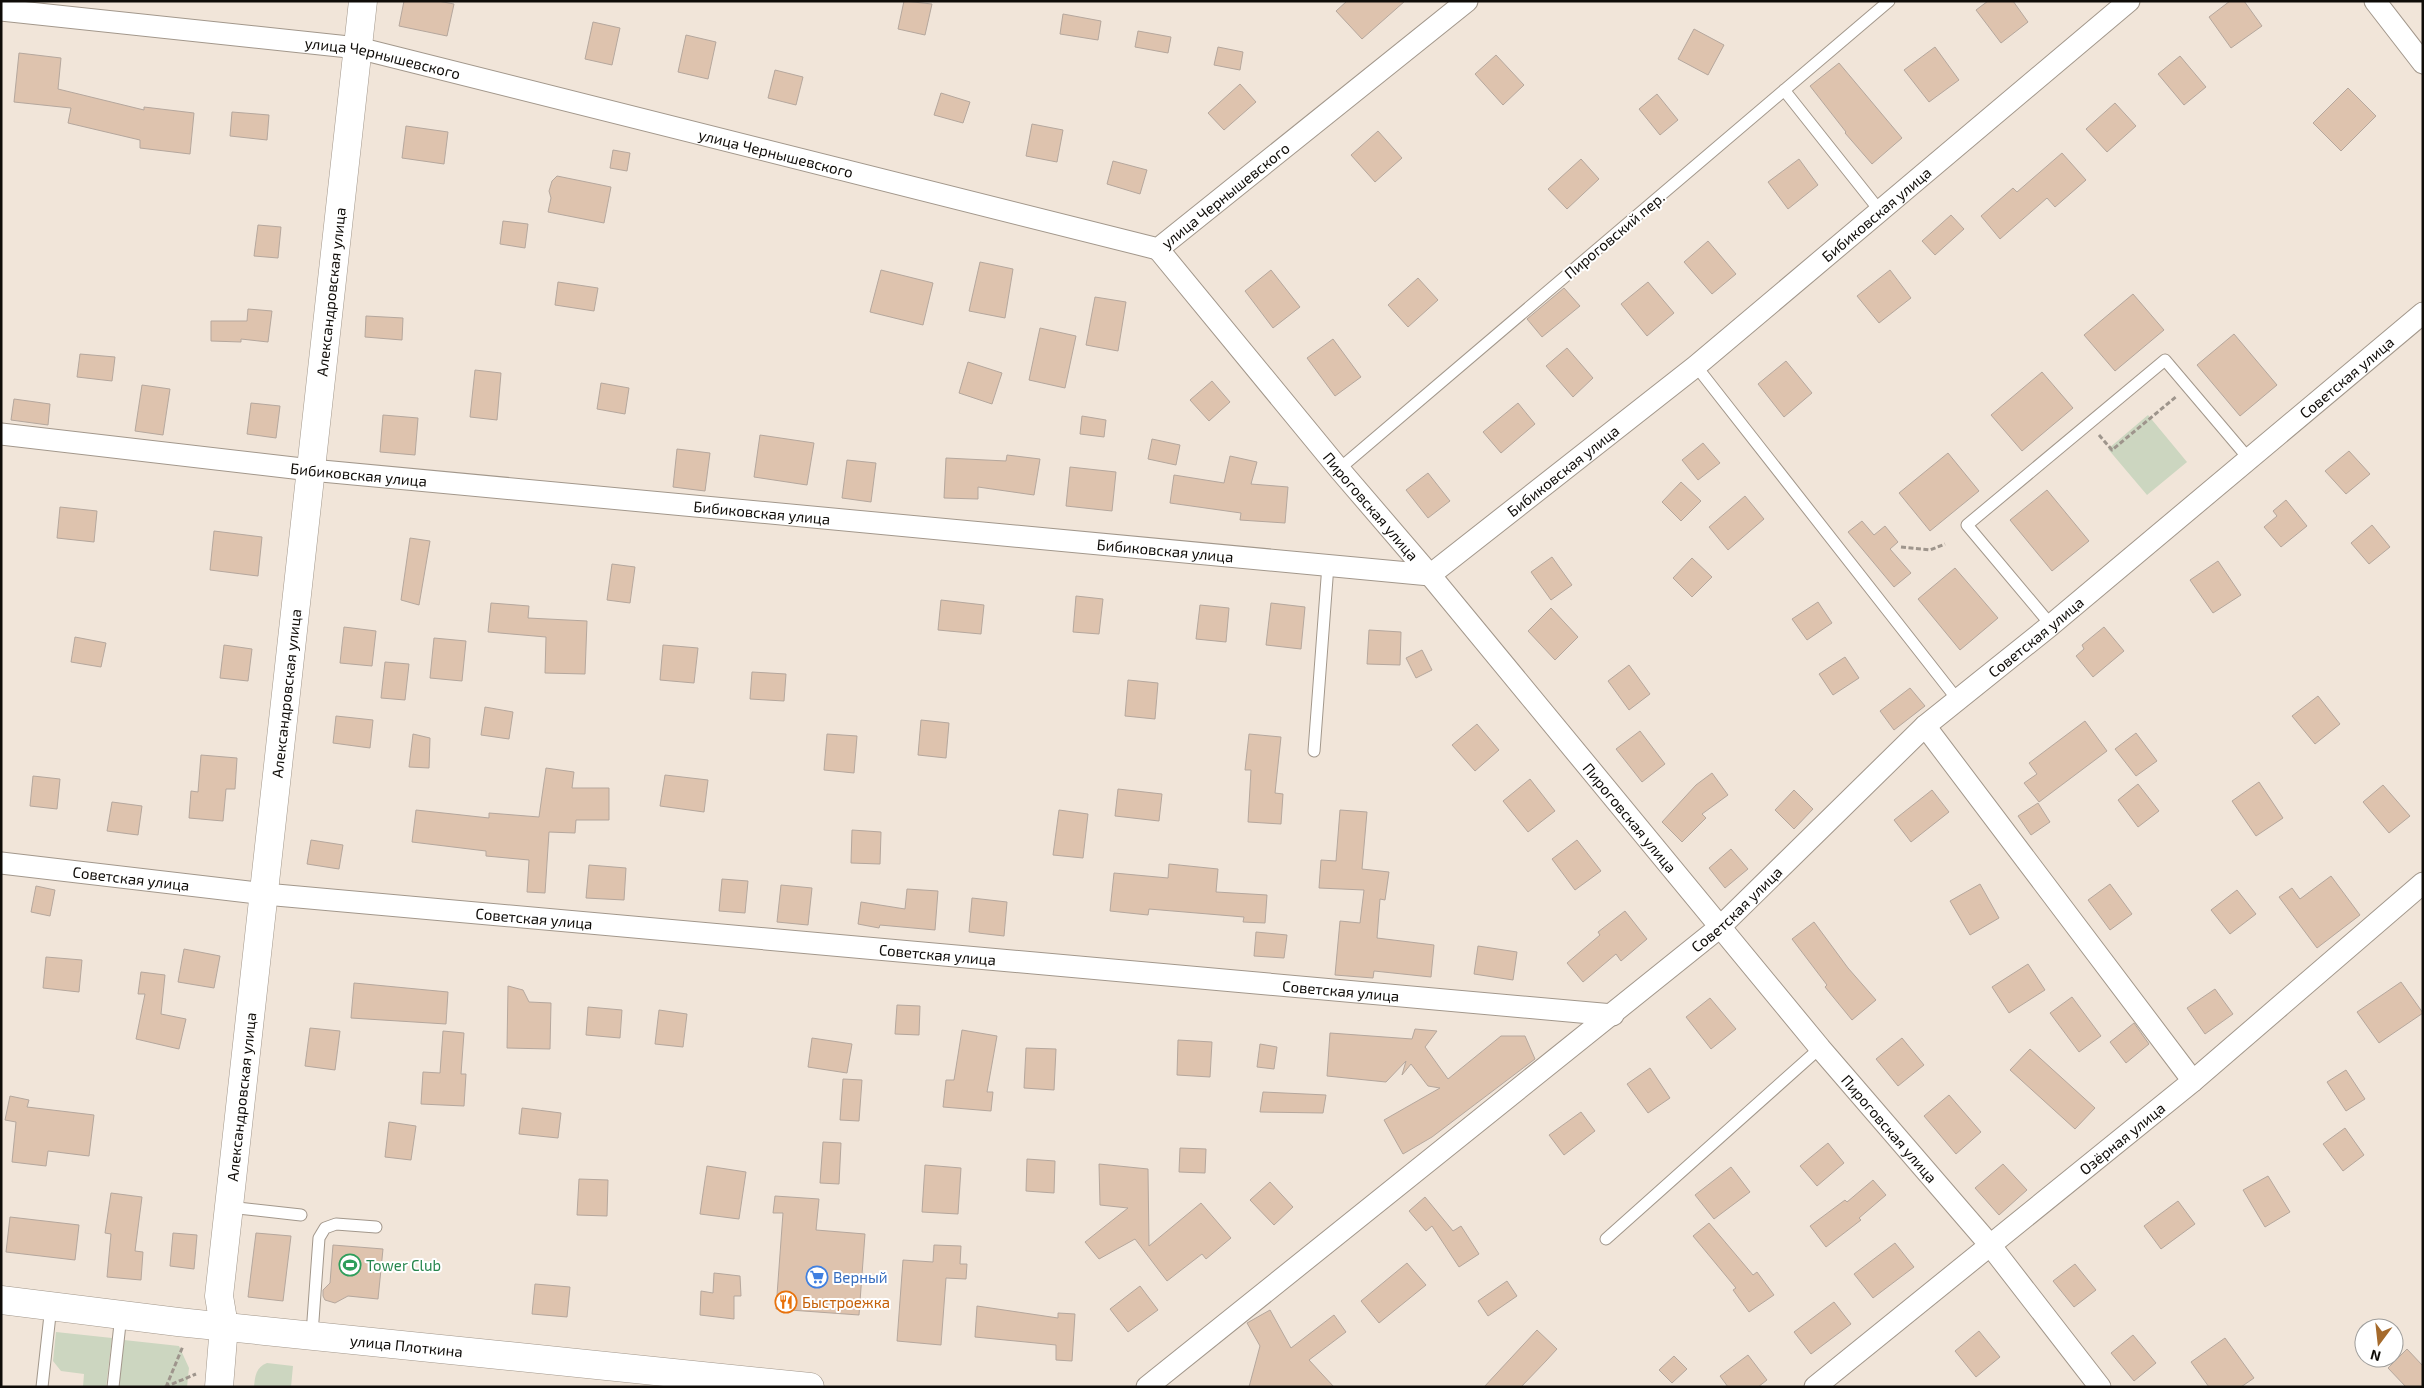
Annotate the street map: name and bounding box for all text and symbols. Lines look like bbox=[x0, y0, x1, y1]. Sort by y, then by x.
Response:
street label: улица Чернышевского bbox=[304, 33, 462, 82]
street label: улица Чернышевского bbox=[696, 125, 855, 181]
street label: улица Чернышевского bbox=[1158, 138, 1293, 253]
street label: Бибиковская улица bbox=[1818, 163, 1935, 265]
street label: Пироговский пер. bbox=[1560, 188, 1668, 282]
street label: Александровская улица bbox=[312, 206, 349, 377]
street label: Советская улица bbox=[2296, 333, 2397, 422]
street label: Бибиковская улица bbox=[1503, 421, 1622, 520]
street label: Пироговская улица bbox=[1320, 448, 1422, 564]
street label: Бибиковская улица bbox=[289, 459, 428, 490]
street label: Бибиковская улица bbox=[693, 497, 831, 528]
street label: Бибиковская улица bbox=[1096, 535, 1234, 566]
street label: Советская улица bbox=[1984, 593, 2087, 681]
street label: Александровская улица bbox=[268, 608, 304, 779]
street label: Пироговская улица bbox=[1579, 759, 1681, 876]
street label: Советская улица bbox=[72, 862, 191, 894]
street label: Советская улица bbox=[1687, 862, 1786, 956]
street label: Советская улица bbox=[475, 904, 593, 932]
street label: Советская улица bbox=[878, 940, 997, 969]
street label: Советская улица bbox=[1282, 976, 1400, 1005]
street label: Александровская улица bbox=[223, 1011, 259, 1182]
street label: Пироговская улица bbox=[1838, 1071, 1941, 1186]
street label: Озёрная улица bbox=[2076, 1099, 2168, 1178]
sports icon: Tower Club bbox=[338, 1253, 362, 1277]
place label: Tower Club bbox=[366, 1256, 441, 1274]
supermarket icon: Верный bbox=[805, 1265, 829, 1289]
place label: Верный bbox=[833, 1268, 888, 1286]
restaurant icon: Быстроежка bbox=[774, 1290, 798, 1314]
place label: Быстроежка bbox=[802, 1293, 890, 1311]
north arrow bbox=[2354, 1318, 2404, 1368]
street label: улица Плоткина bbox=[349, 1331, 464, 1360]
text: N bbox=[2368, 1347, 2383, 1366]

